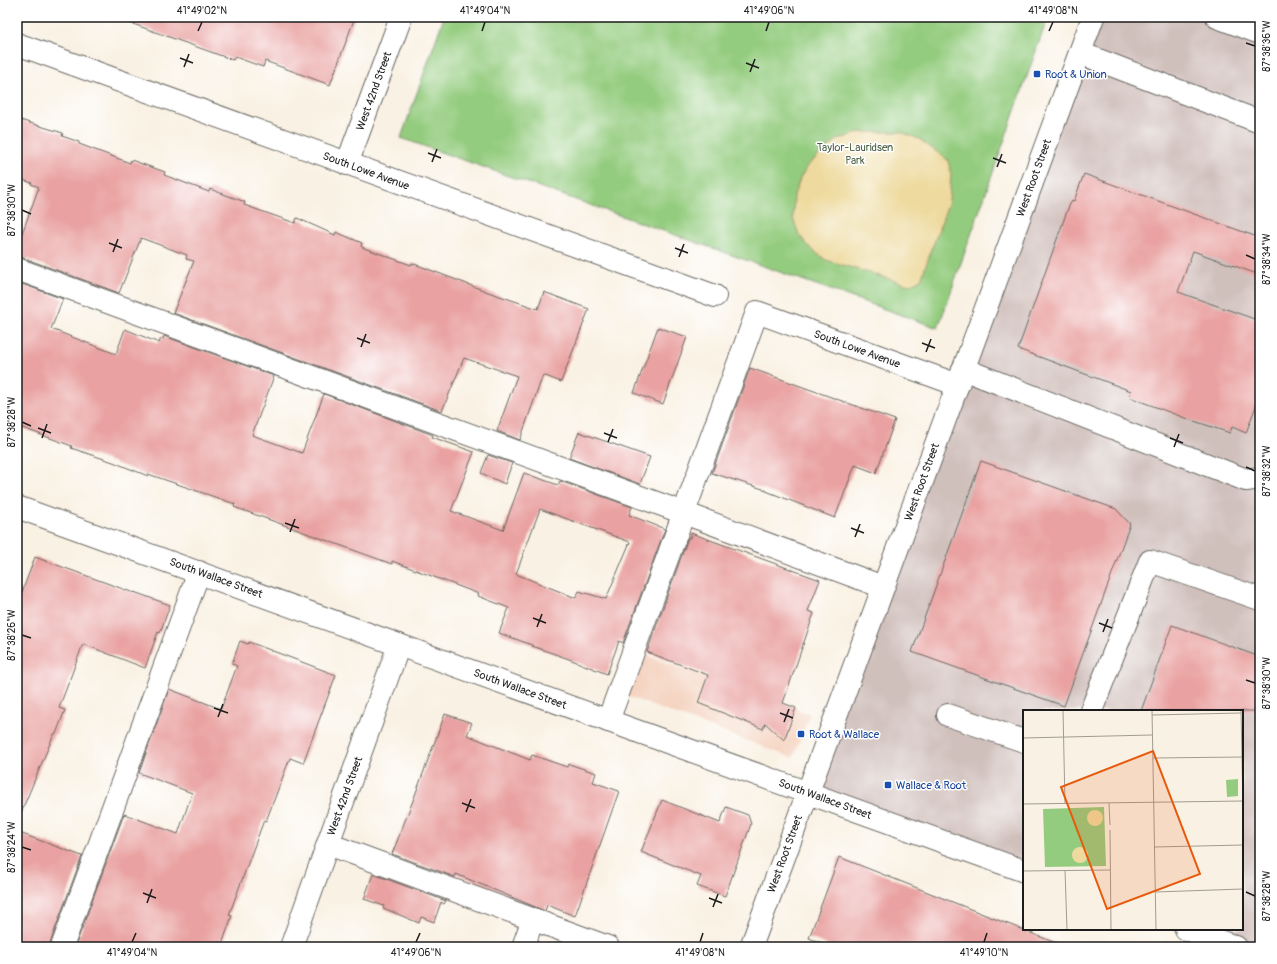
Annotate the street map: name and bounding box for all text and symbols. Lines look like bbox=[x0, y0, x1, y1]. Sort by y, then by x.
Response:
text: 41°49'02"N bbox=[177, 5, 227, 17]
text: 41°49'04"N bbox=[460, 5, 510, 17]
text: 41°49'06"N bbox=[744, 5, 794, 17]
text: 41°49'08"N bbox=[1028, 5, 1078, 17]
text: 87°38'36"W bbox=[1261, 20, 1273, 72]
street label: West 42nd Street bbox=[354, 49, 394, 132]
place label: Root & Union bbox=[1045, 68, 1107, 81]
marker: Root & Union bbox=[1032, 69, 1042, 79]
street label: West Root Street bbox=[1014, 137, 1054, 218]
park label: Taylor-Lauridsen Park bbox=[817, 141, 893, 167]
street label: South Lowe Avenue bbox=[321, 149, 411, 193]
text: 87°38'30"W bbox=[6, 183, 18, 236]
text: 87°38'34"W bbox=[1261, 233, 1273, 285]
street label: South Lowe Avenue bbox=[812, 327, 902, 371]
text: 87°38'28"W bbox=[6, 396, 18, 447]
street label: West Root Street bbox=[902, 441, 942, 522]
text: 87°38'32"W bbox=[1261, 445, 1273, 497]
street label: South Wallace Street bbox=[168, 555, 265, 601]
text: 87°38'26"W bbox=[6, 609, 18, 661]
text: 87°38'30"W bbox=[1261, 656, 1273, 709]
street label: South Wallace Street bbox=[472, 666, 569, 712]
inset map bbox=[1023, 710, 1243, 930]
place label: Root & Wallace bbox=[809, 728, 880, 741]
marker: Root & Wallace bbox=[796, 729, 806, 739]
street label: West 42nd Street bbox=[325, 754, 365, 837]
street label: South Wallace Street bbox=[777, 776, 874, 822]
place label: Wallace & Root bbox=[896, 779, 967, 792]
marker: Wallace & Root bbox=[883, 780, 893, 790]
street label: West Root Street bbox=[765, 813, 805, 894]
text: 87°38'24"W bbox=[6, 821, 18, 873]
text: 87°38'28"W bbox=[1261, 870, 1273, 921]
text: 41°49'04"N bbox=[107, 947, 157, 959]
text: 41°49'06"N bbox=[391, 947, 441, 959]
text: 41°49'08"N bbox=[675, 947, 725, 959]
text: 41°49'10"N bbox=[960, 947, 1009, 959]

